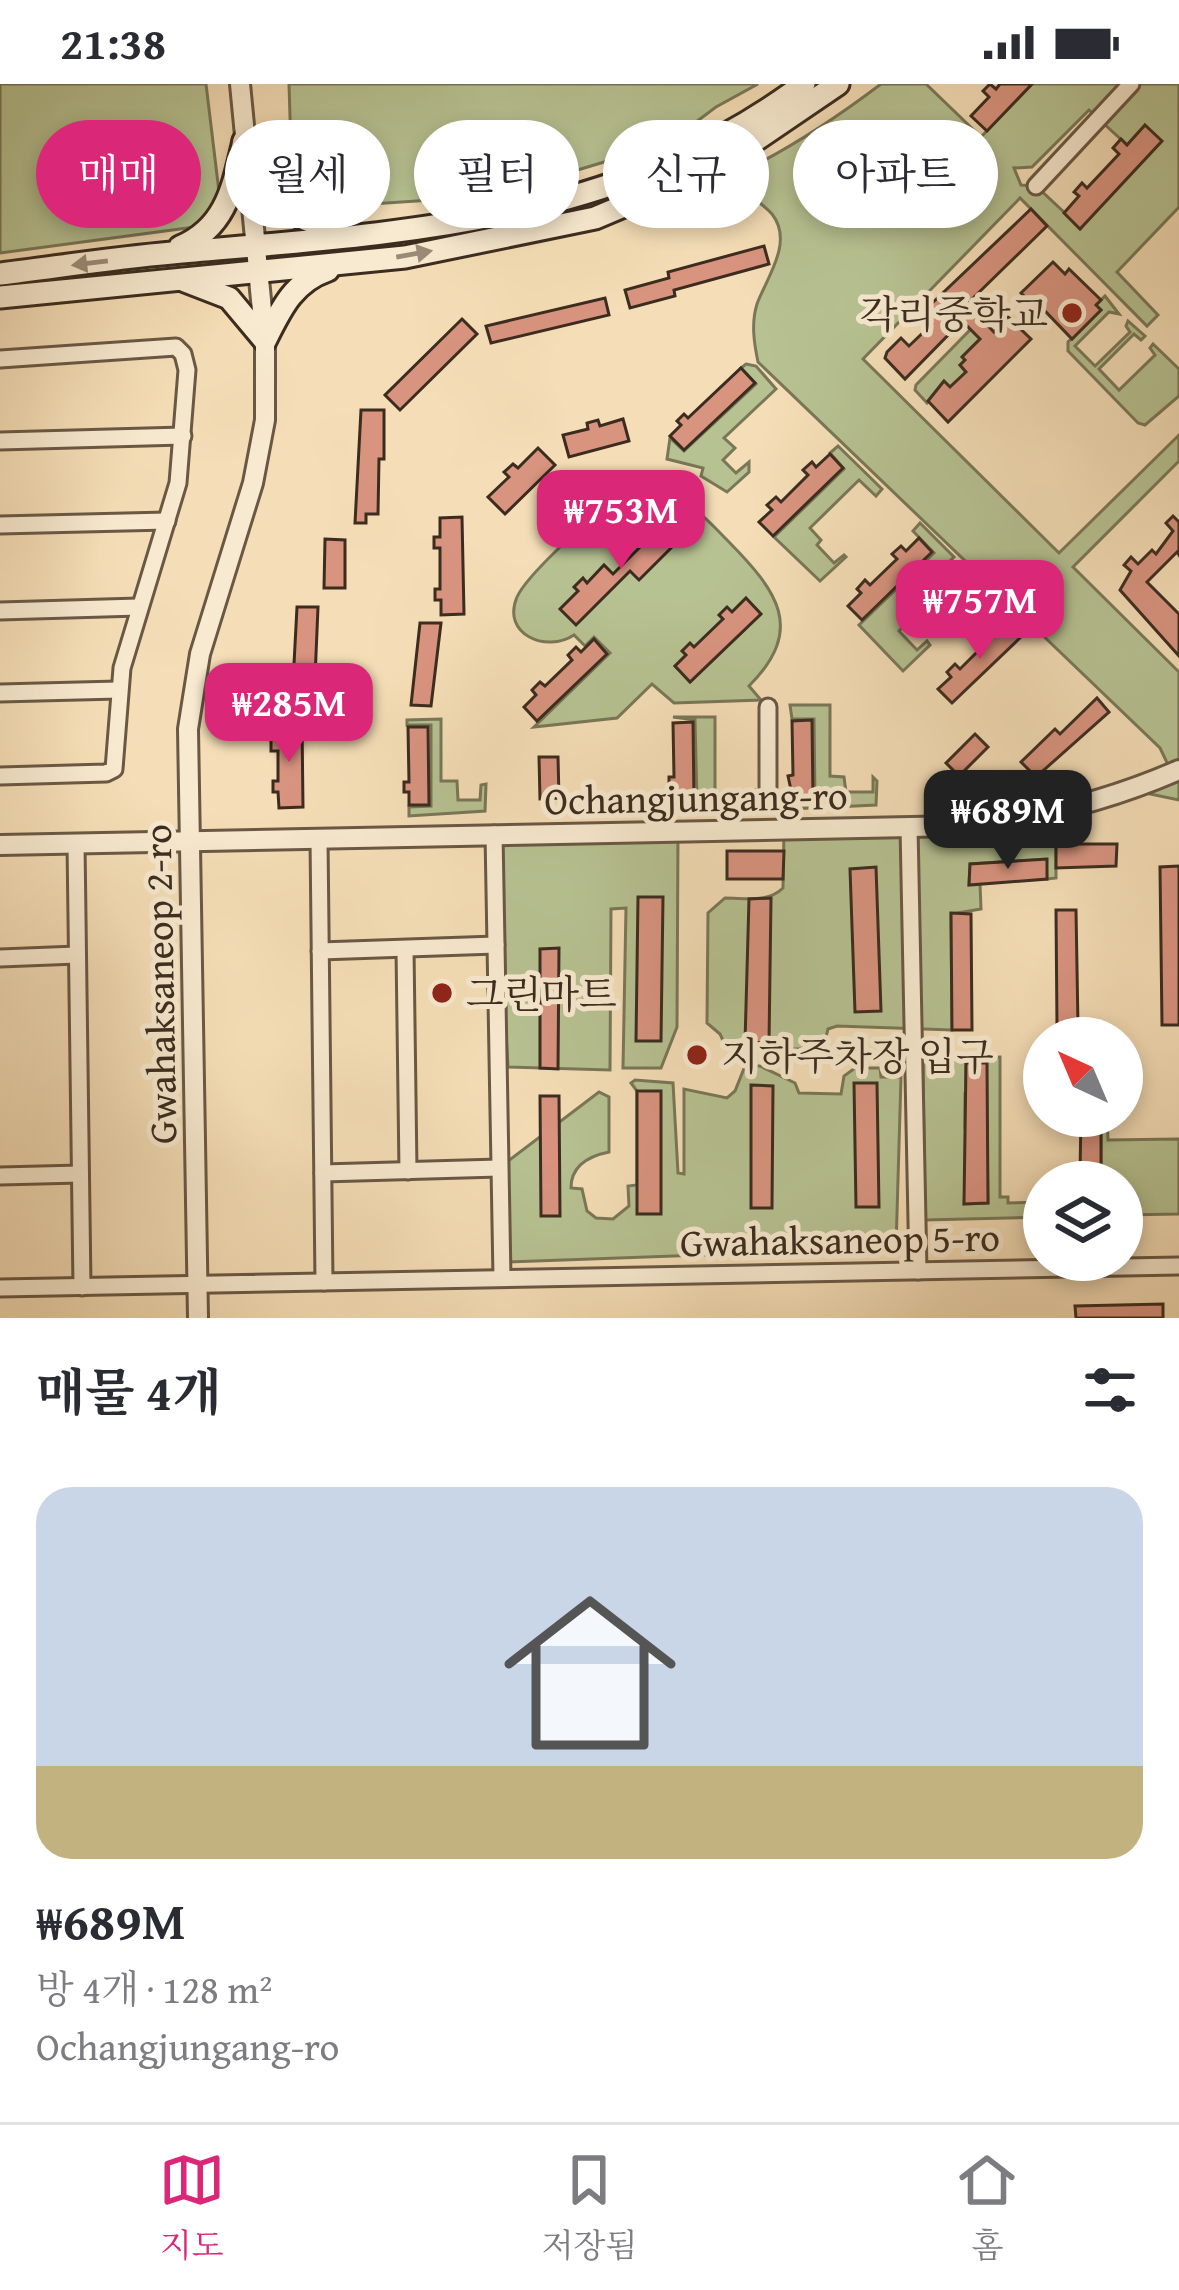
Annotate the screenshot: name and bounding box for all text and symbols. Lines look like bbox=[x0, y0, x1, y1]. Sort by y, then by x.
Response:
text: 21:38 bbox=[60, 10, 166, 75]
chip: 매매 bbox=[36, 120, 201, 228]
chip: 월세 bbox=[225, 120, 390, 228]
chip: 필터 bbox=[414, 120, 579, 228]
chip: 신규 bbox=[603, 120, 769, 228]
chip: 아파트 bbox=[793, 120, 998, 228]
one-way arrow bbox=[395, 245, 433, 263]
one-way arrow bbox=[71, 254, 108, 273]
place label: 각리중학교 bbox=[860, 285, 1048, 342]
marker: 각리중학교 bbox=[1059, 300, 1085, 326]
pin: ₩753M bbox=[537, 470, 705, 572]
text: ₩753M bbox=[564, 480, 678, 537]
pin: ₩757M bbox=[896, 560, 1064, 662]
text: ₩757M bbox=[923, 570, 1037, 627]
pin: ₩285M bbox=[205, 663, 373, 765]
text: ₩285M bbox=[232, 673, 346, 730]
street label: Ochangjungang-ro bbox=[544, 766, 848, 828]
pin: ₩689M bbox=[924, 770, 1092, 872]
text: ₩689M bbox=[951, 780, 1065, 837]
street label: Gwahaksaneop 2-ro bbox=[128, 824, 190, 1144]
place label: 그린마트 bbox=[466, 965, 617, 1022]
marker: 그린마트 bbox=[429, 980, 455, 1006]
north arrow bbox=[1023, 1017, 1143, 1137]
map controls bbox=[1023, 1017, 1143, 1281]
place label: 지하주차장 입구 bbox=[721, 1027, 994, 1084]
marker: 지하주차장 입구 bbox=[684, 1042, 710, 1068]
button: layers bbox=[1023, 1161, 1143, 1281]
street label: Gwahaksaneop 5-ro bbox=[680, 1208, 1000, 1270]
text: 매물 4개 bbox=[36, 1354, 221, 1429]
icon: filters bbox=[1077, 1357, 1143, 1423]
icon: home bbox=[482, 1565, 698, 1781]
text: ₩689M bbox=[36, 1883, 186, 1958]
text: 방 4개 · 128 m² bbox=[36, 1960, 272, 2017]
text: Ochangjungang-ro bbox=[36, 2017, 339, 2074]
tab: 지도 bbox=[159, 2147, 225, 2269]
tab: 저장됨 bbox=[542, 2147, 637, 2269]
tab: 홈 bbox=[954, 2147, 1020, 2269]

